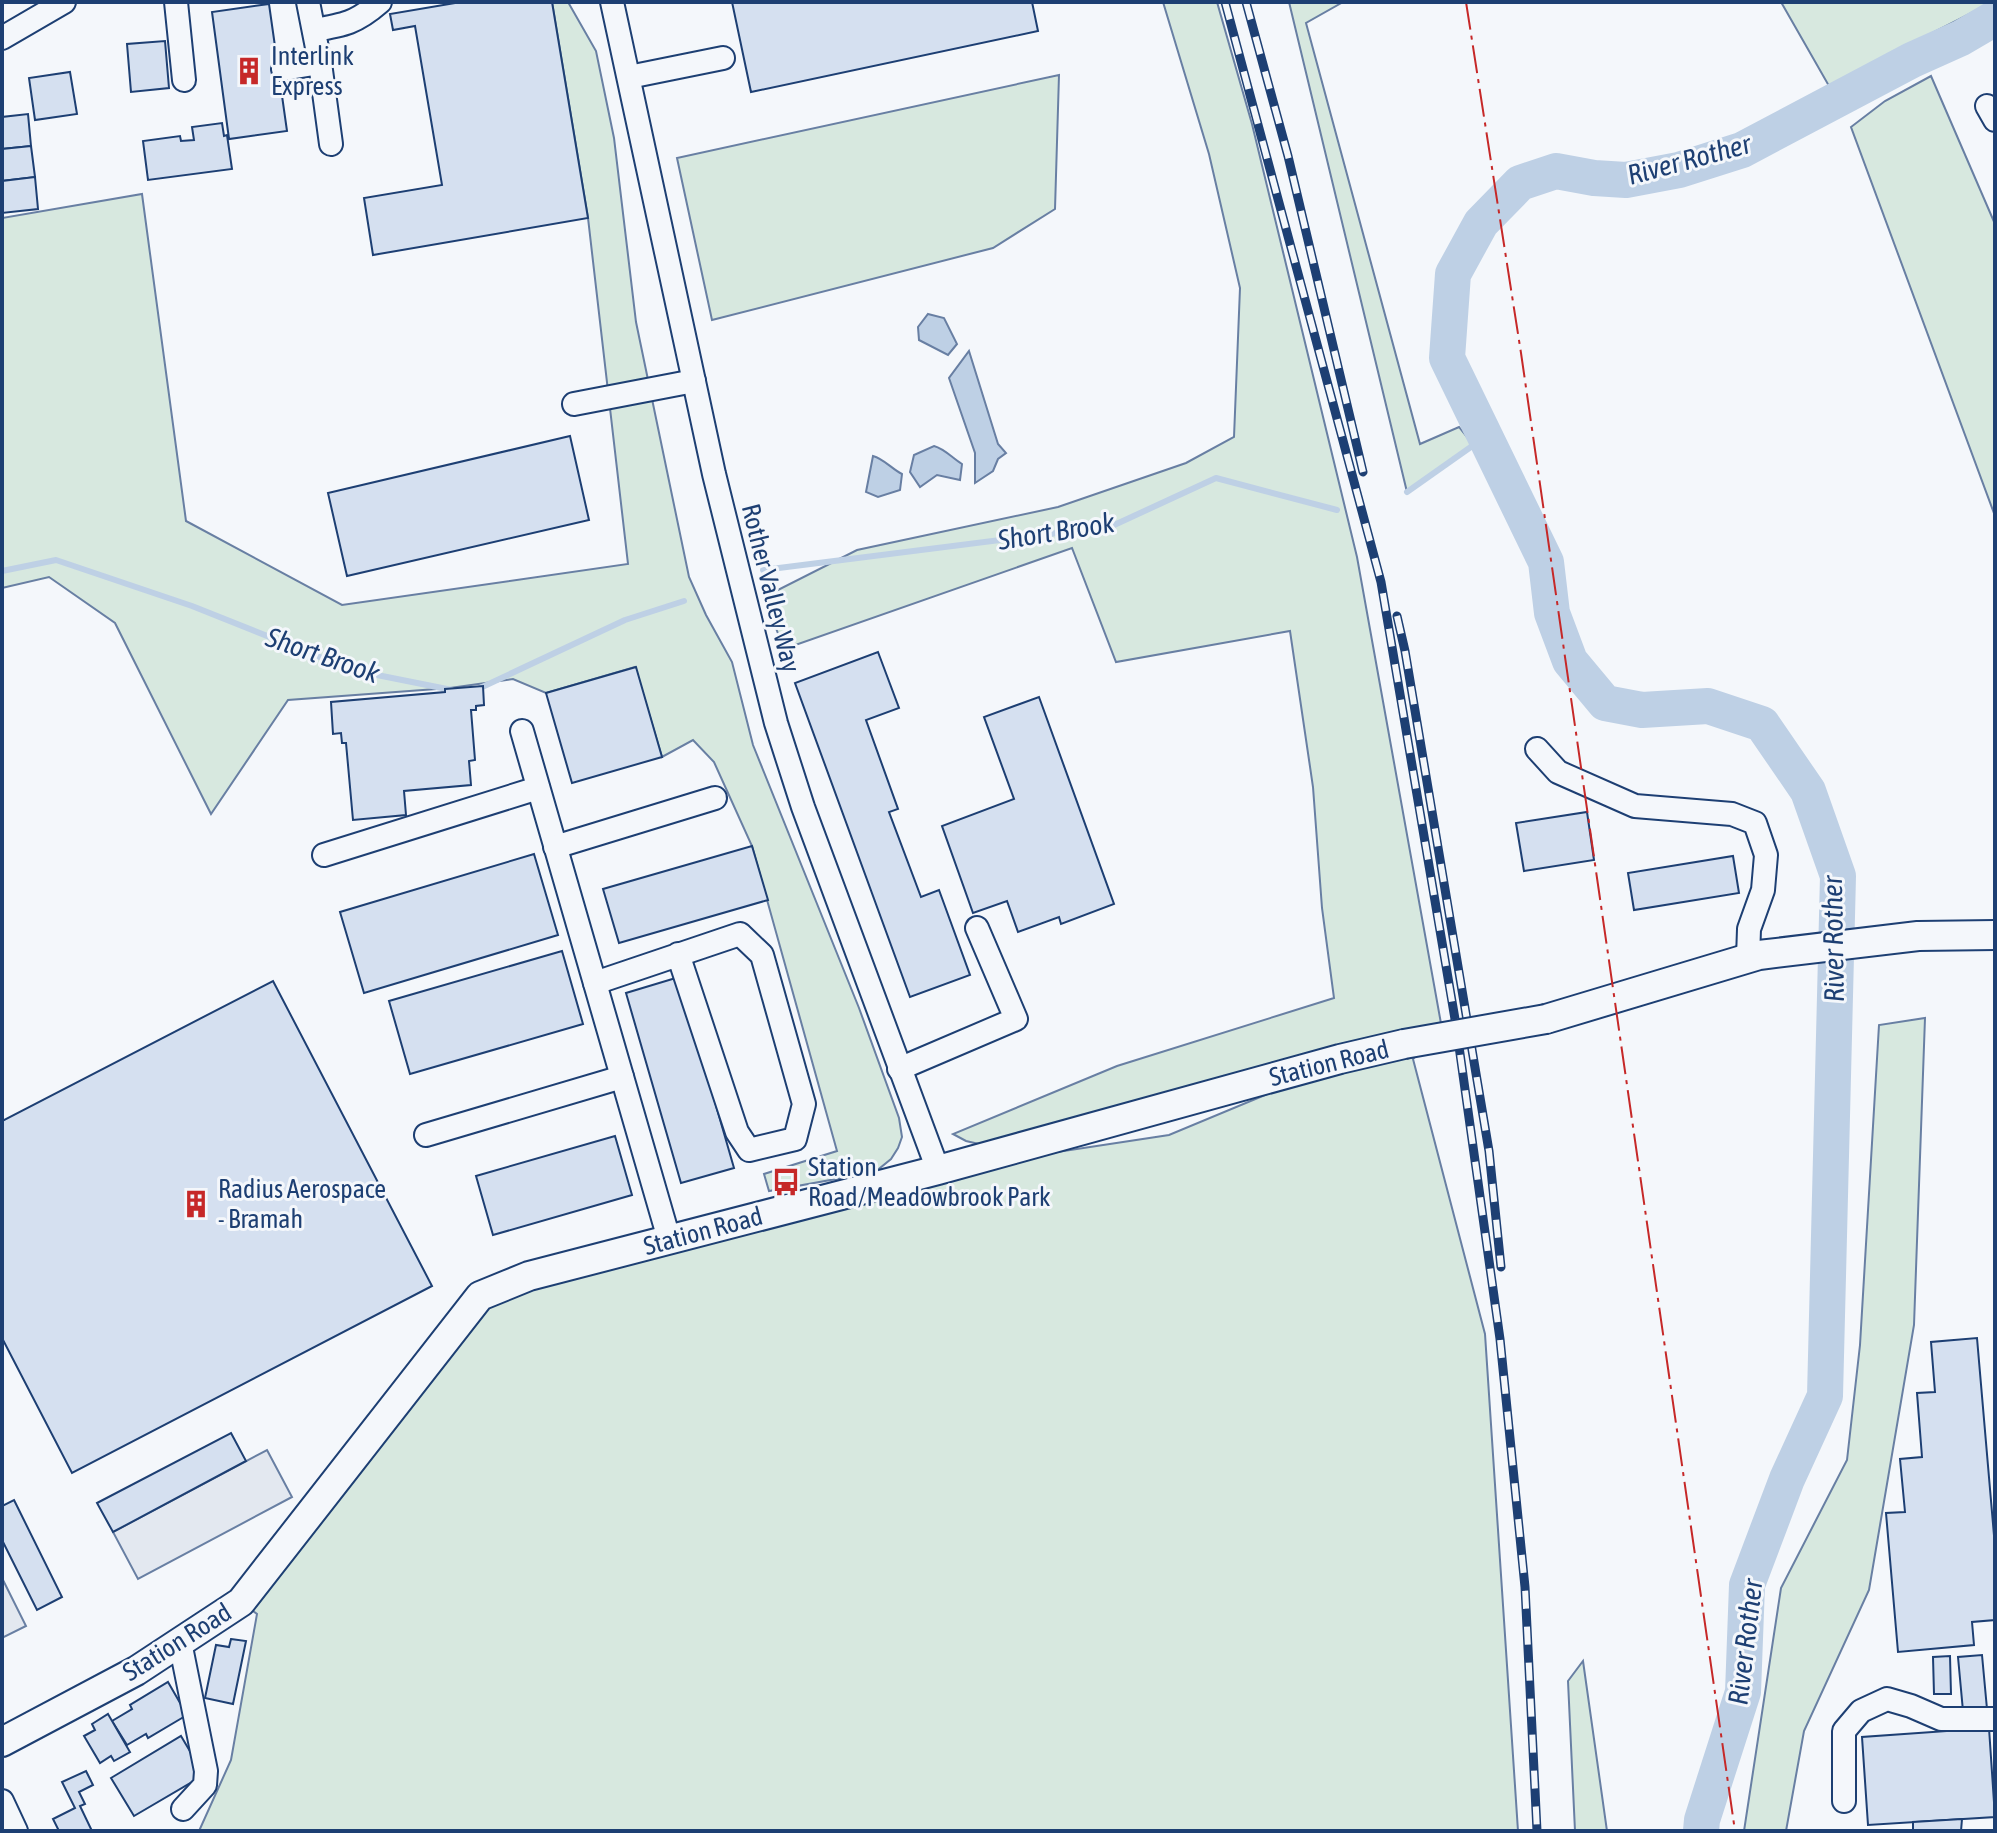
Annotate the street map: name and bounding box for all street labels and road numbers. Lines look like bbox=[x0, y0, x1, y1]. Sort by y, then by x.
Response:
street label: Rother Valley Way bbox=[736, 501, 807, 676]
street label: Station Road bbox=[1266, 1034, 1392, 1092]
street label: Station Road bbox=[640, 1201, 766, 1261]
street label: Station Road bbox=[117, 1597, 237, 1687]

